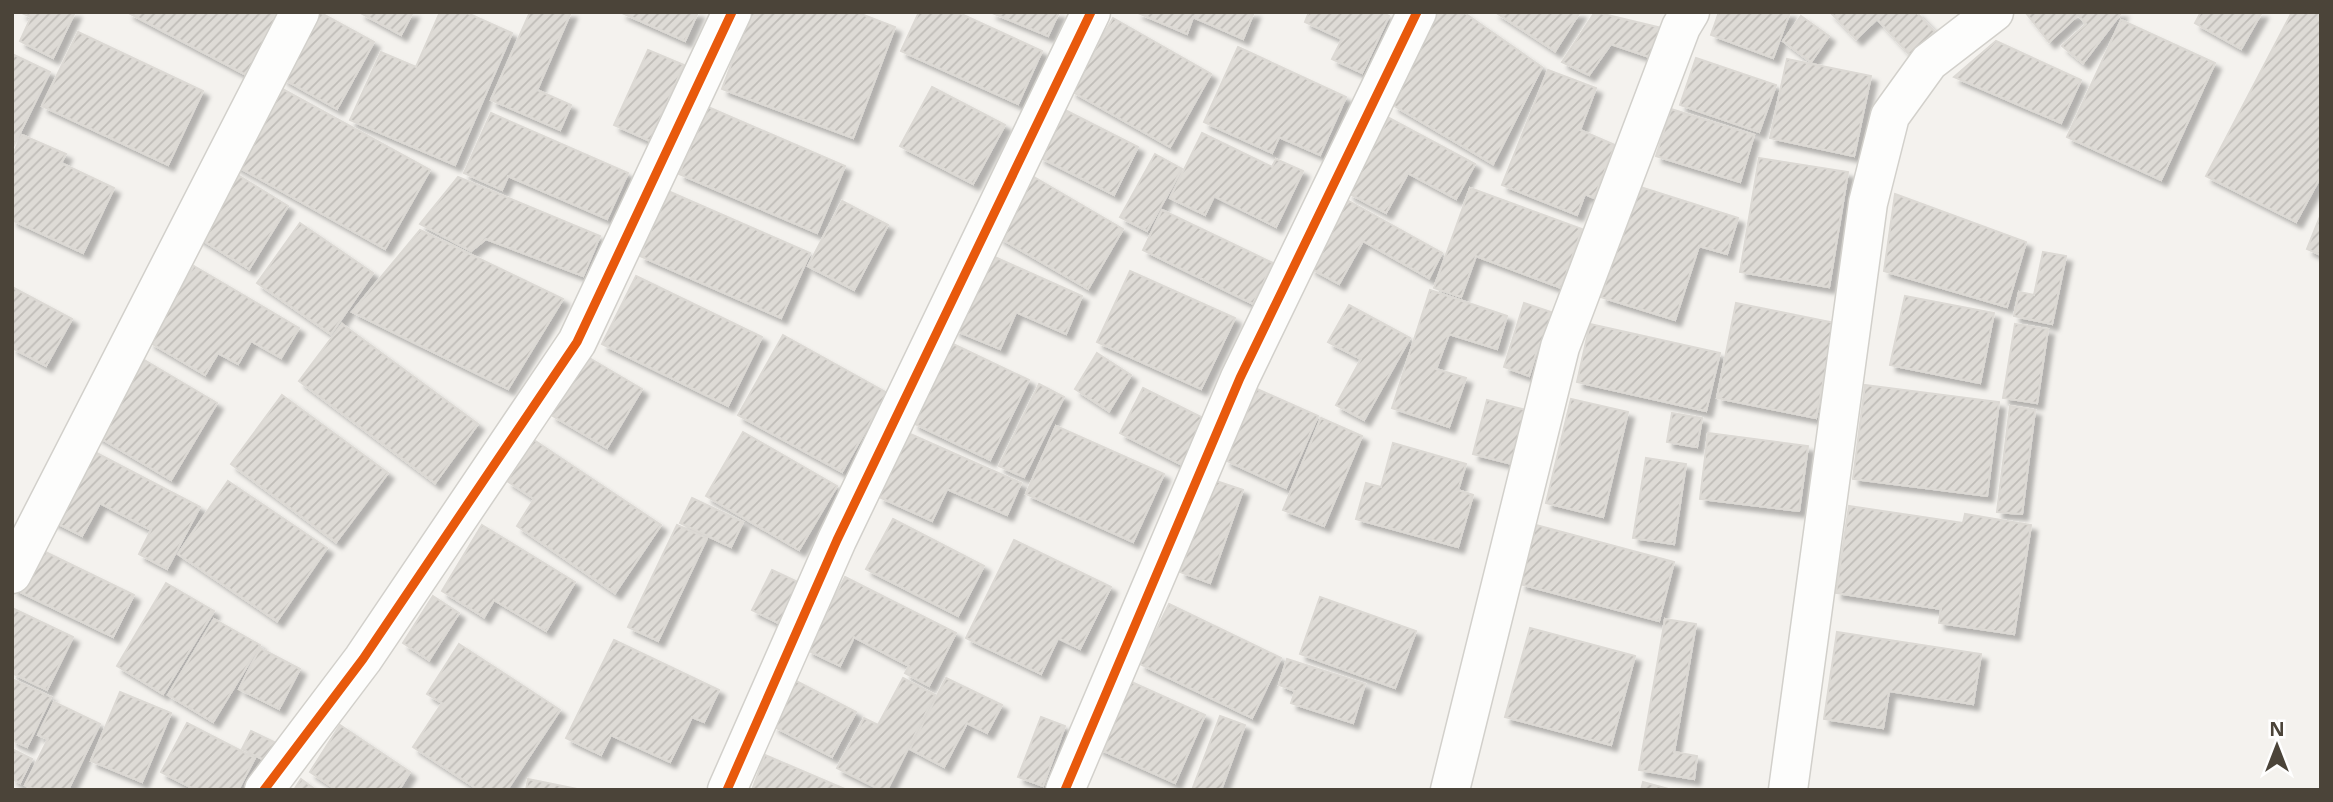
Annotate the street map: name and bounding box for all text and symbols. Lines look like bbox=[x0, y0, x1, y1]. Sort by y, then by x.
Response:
north arrow bbox=[2242, 711, 2312, 781]
text: N bbox=[2269, 716, 2285, 742]

